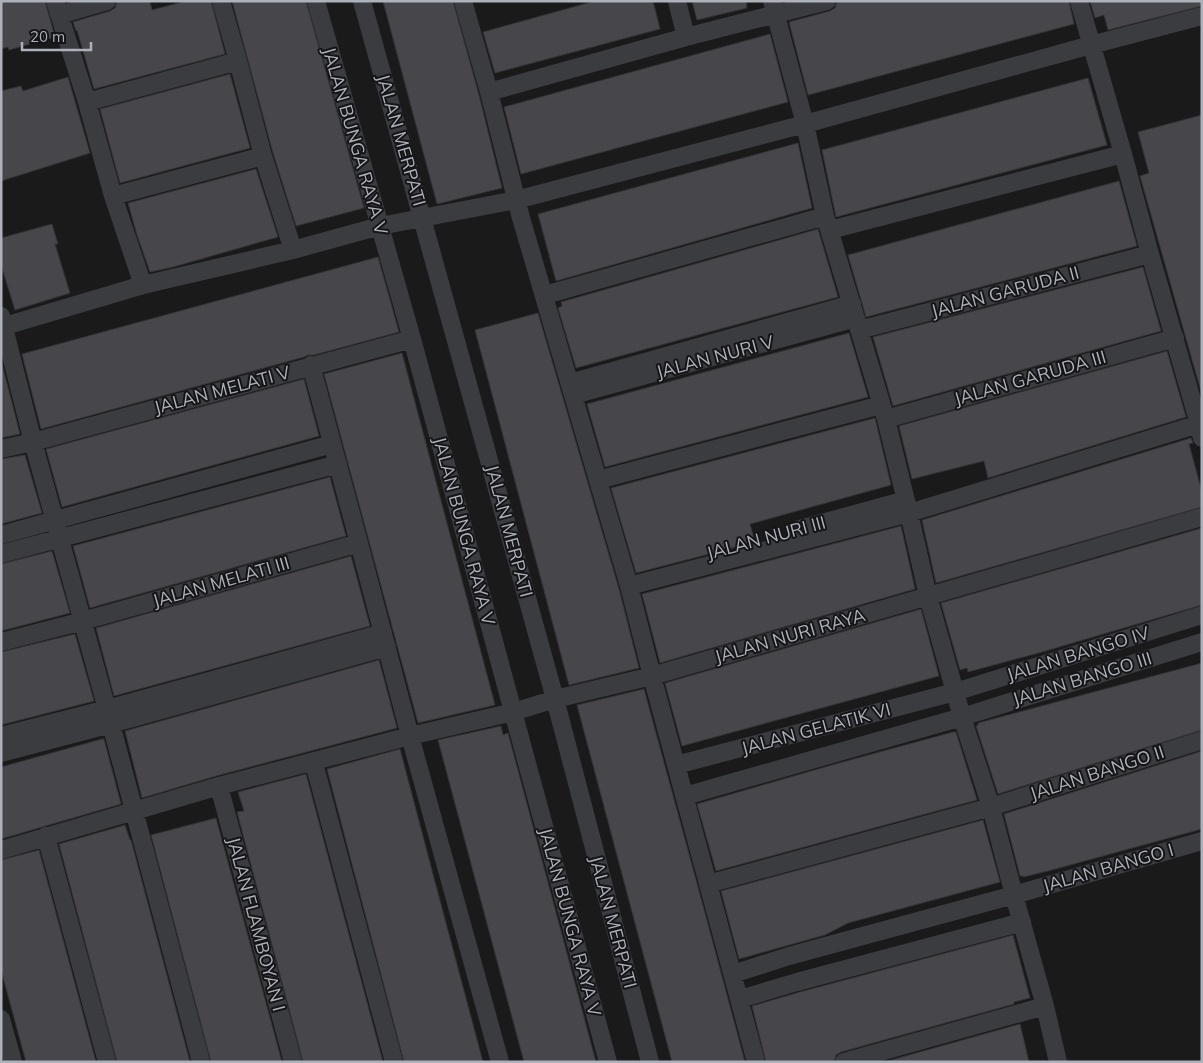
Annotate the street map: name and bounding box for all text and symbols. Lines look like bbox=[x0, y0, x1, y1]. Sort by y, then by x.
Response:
scale bar bbox=[22, 20, 91, 52]
text: 20 m bbox=[30, 27, 65, 46]
street label: JALAN BUNGA RAYA V bbox=[318, 44, 393, 238]
street label: JALAN MERPATI bbox=[372, 71, 431, 209]
street label: JALAN GARUDA II bbox=[928, 261, 1081, 322]
street label: JALAN NURI V bbox=[653, 330, 777, 383]
street label: JALAN GARUDA III bbox=[951, 345, 1109, 410]
street label: JALAN MELATI V bbox=[151, 360, 293, 419]
street label: JALAN BUNGA RAYA V bbox=[428, 434, 501, 628]
street label: JALAN MERPATI bbox=[481, 462, 538, 600]
street label: JALAN NURI III bbox=[704, 511, 828, 564]
street label: JALAN MELATI III bbox=[150, 551, 292, 612]
street label: JALAN NURI RAYA bbox=[712, 603, 868, 668]
street label: JALAN BANGO IV bbox=[1004, 621, 1152, 686]
street label: JALAN BANGO III bbox=[1009, 646, 1154, 711]
street label: JALAN GELATIK VI bbox=[739, 697, 893, 760]
street label: JALAN BANGO II bbox=[1027, 740, 1167, 805]
street label: JALAN BUNGA RAYA V bbox=[534, 825, 607, 1019]
street label: JALAN FLAMBOYAN I bbox=[222, 834, 291, 1013]
street label: JALAN BANGO I bbox=[1040, 838, 1176, 897]
street label: JALAN MERPATI bbox=[585, 853, 642, 991]

